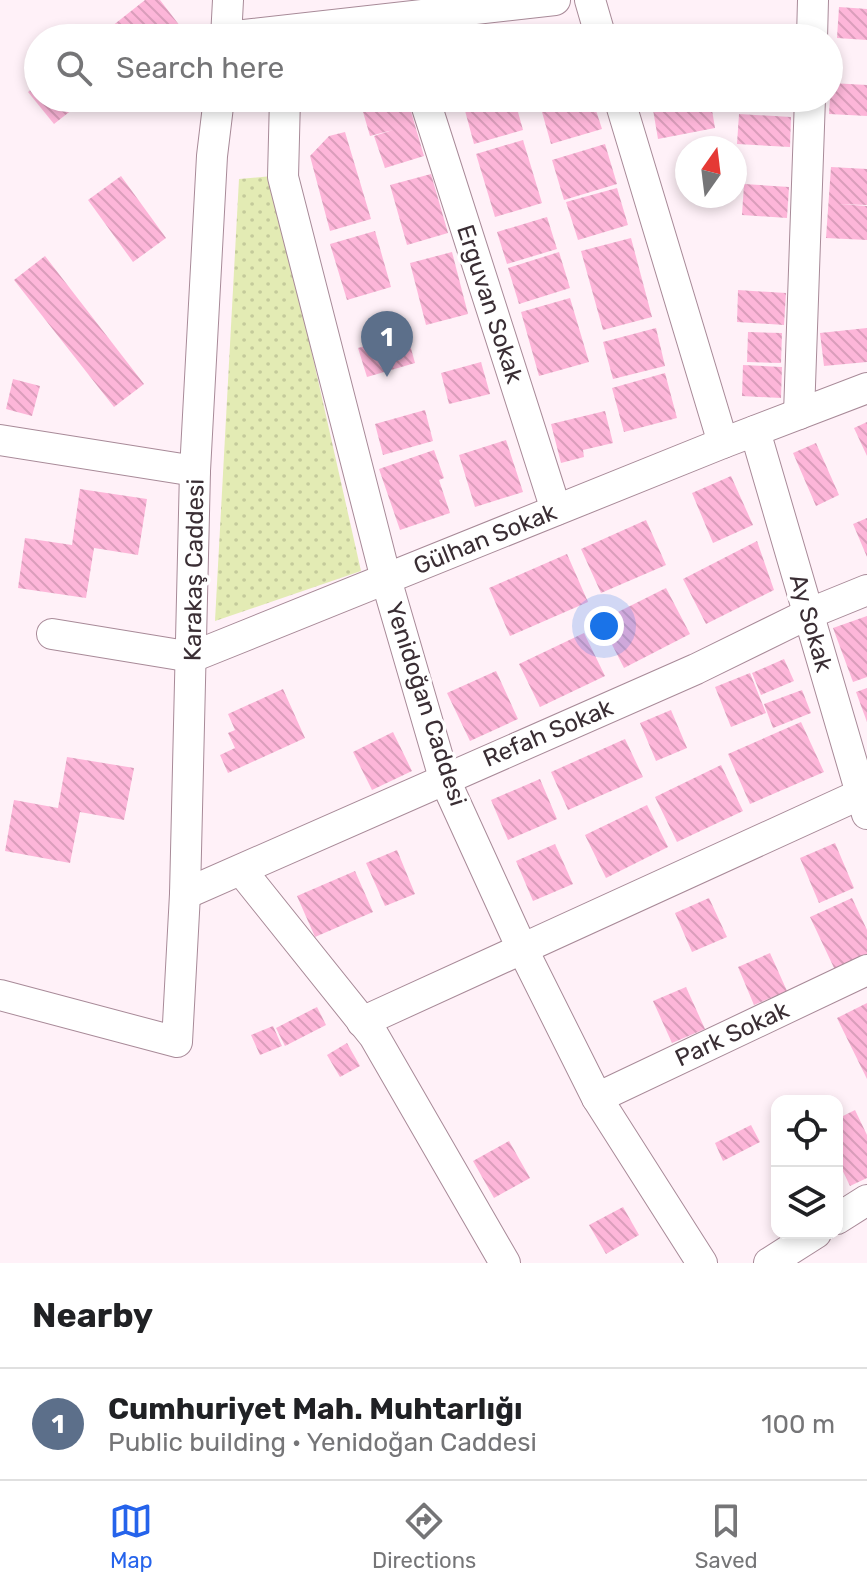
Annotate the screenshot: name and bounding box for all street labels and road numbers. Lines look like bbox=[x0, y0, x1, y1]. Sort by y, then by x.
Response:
street label: Erguvan Sokak bbox=[451, 221, 529, 387]
street label: Karakaş Caddesi bbox=[178, 479, 210, 661]
street label: Gülhan Sokak bbox=[410, 497, 561, 580]
street label: Ay Sokak bbox=[784, 571, 838, 676]
street label: Yenidoğan Caddesi bbox=[380, 599, 472, 809]
street label: Refah Sokak bbox=[479, 693, 618, 773]
street label: Park Sokak bbox=[671, 995, 794, 1072]

